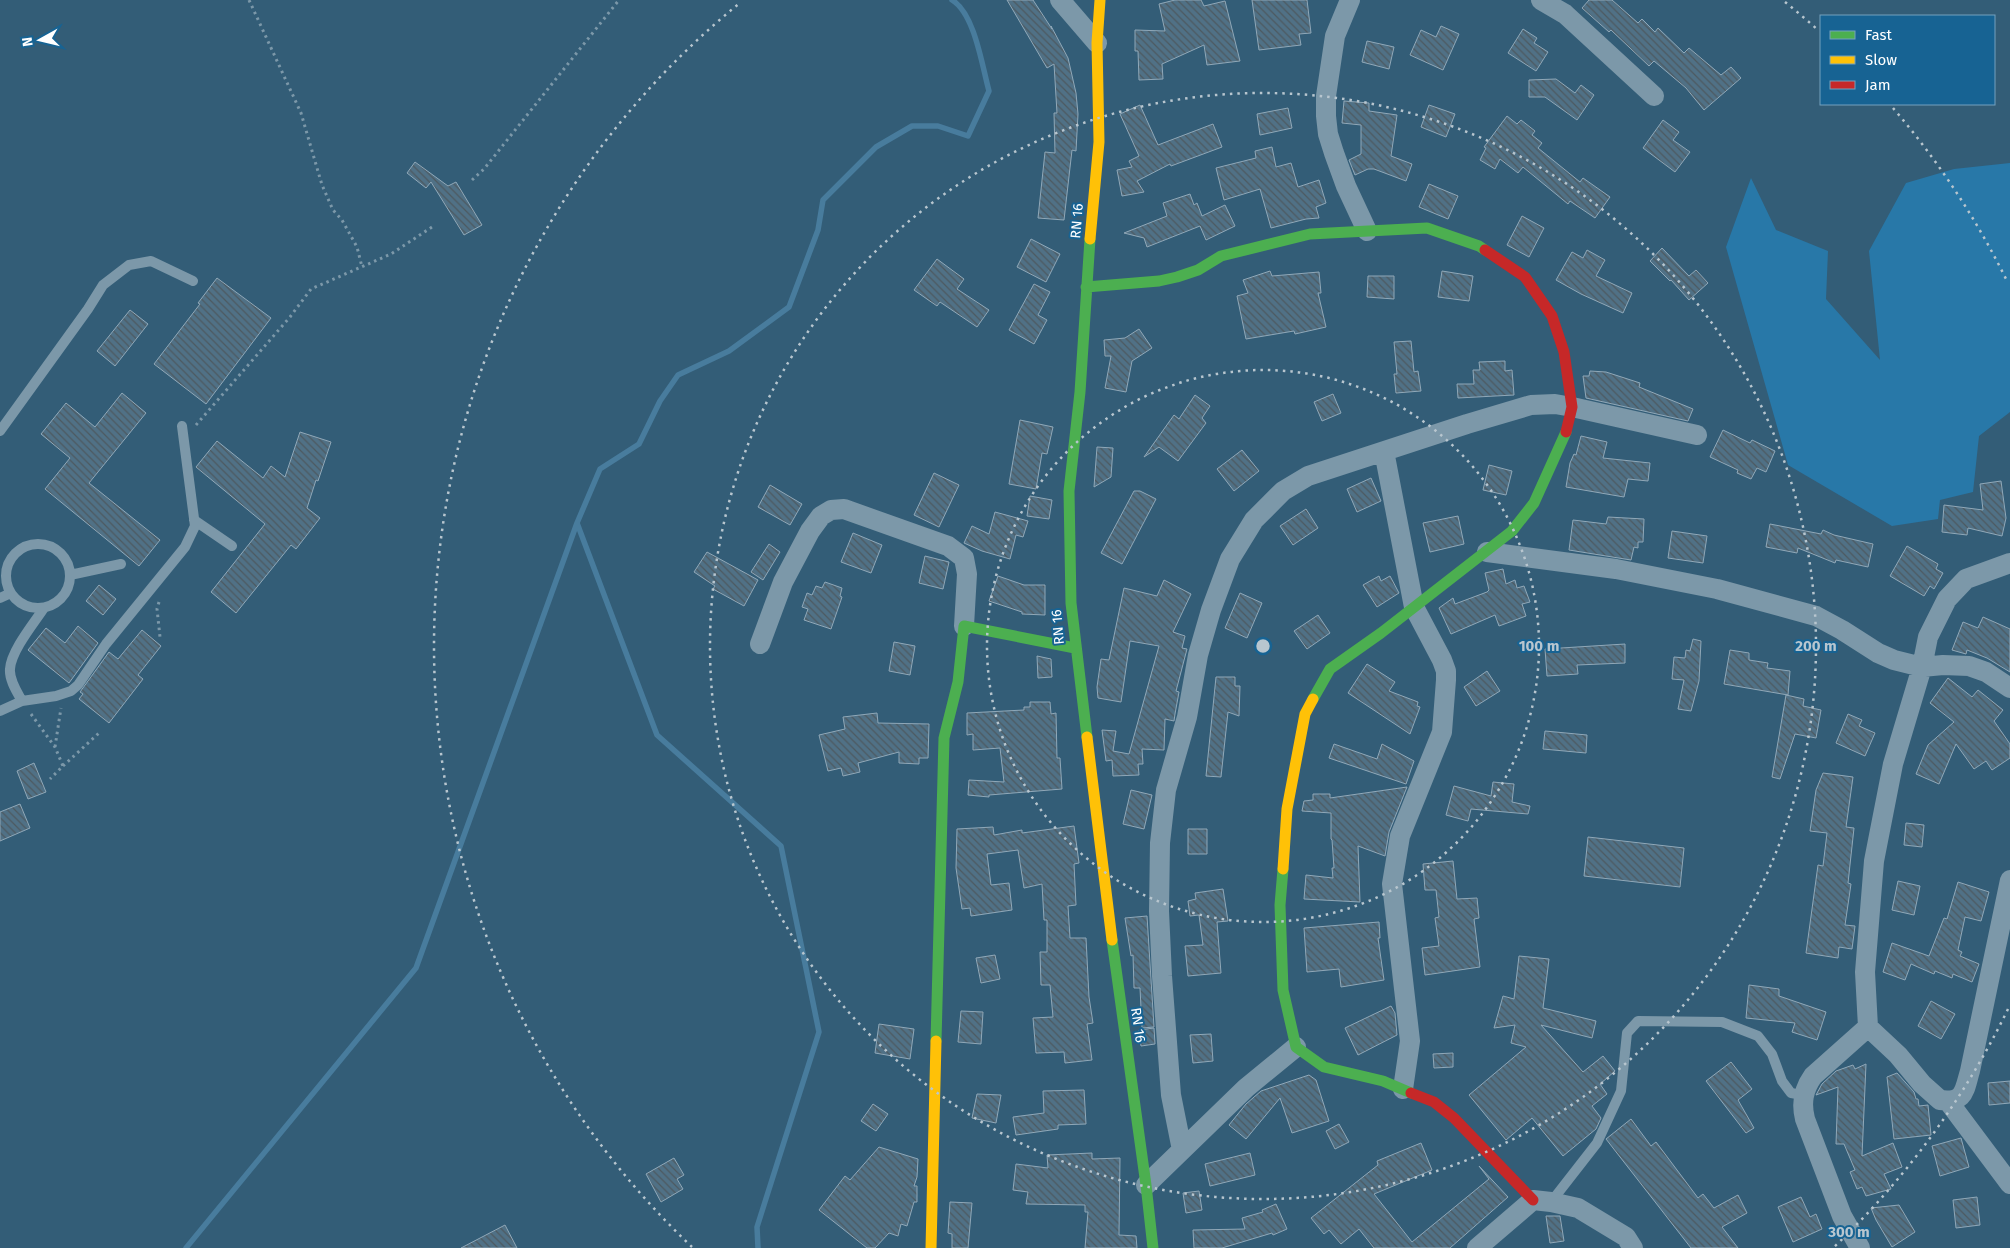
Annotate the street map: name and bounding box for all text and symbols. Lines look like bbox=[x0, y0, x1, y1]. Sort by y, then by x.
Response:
north arrow bbox=[15, 15, 65, 65]
legend bbox=[1820, 15, 1995, 105]
text: Fast bbox=[1865, 26, 1892, 44]
text: N bbox=[19, 36, 37, 48]
text: Slow bbox=[1865, 51, 1897, 69]
text: Jam bbox=[1865, 76, 1891, 94]
street label: RN 16 bbox=[1067, 203, 1087, 239]
street label: RN 16 bbox=[1048, 609, 1068, 645]
centre of rings bbox=[1254, 637, 1272, 655]
text: 100 m bbox=[1519, 637, 1559, 655]
text: 200 m bbox=[1795, 637, 1837, 655]
street label: RN 16 bbox=[1127, 1006, 1149, 1044]
text: 300 m bbox=[1827, 1223, 1870, 1241]

